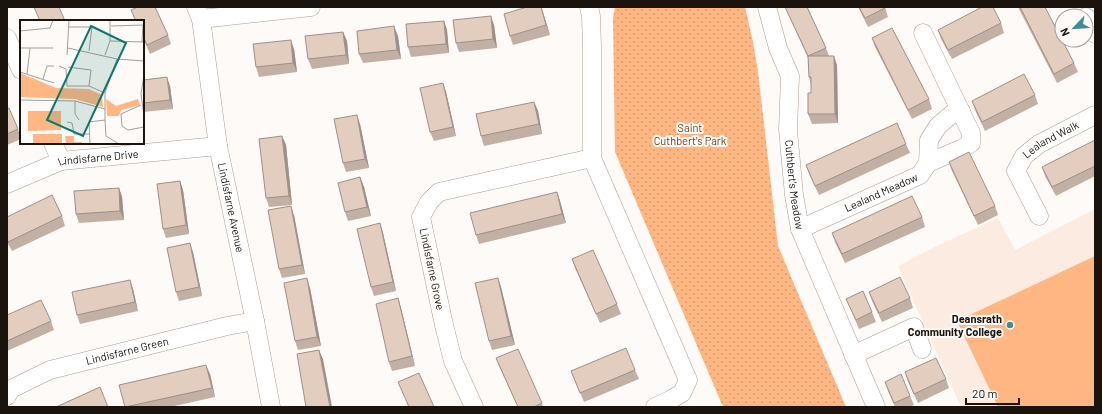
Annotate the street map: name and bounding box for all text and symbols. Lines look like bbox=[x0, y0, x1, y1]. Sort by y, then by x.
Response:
north arrow bbox=[1054, 8, 1094, 48]
inset map bbox=[20, 20, 144, 144]
text: N bbox=[1057, 26, 1072, 39]
street label: Lealand Walk bbox=[1020, 117, 1081, 161]
park label: Saint Cuthbert's Park bbox=[654, 121, 727, 147]
street label: Cuthbert's Meadow bbox=[783, 139, 807, 230]
street label: Lindisfarne Drive bbox=[55, 147, 139, 168]
street label: Lindisfarne Avenue bbox=[216, 161, 247, 254]
street label: Lealand Meadow bbox=[842, 170, 920, 214]
street label: Lindisfarne Grove bbox=[417, 227, 448, 311]
place label: Deansrath Community College bbox=[908, 312, 1002, 338]
marker: Deansrath Community College bbox=[1005, 320, 1015, 330]
street label: Lindisfarne Green bbox=[84, 334, 170, 367]
scale bar bbox=[966, 380, 1019, 406]
text: 20 m bbox=[972, 386, 998, 400]

